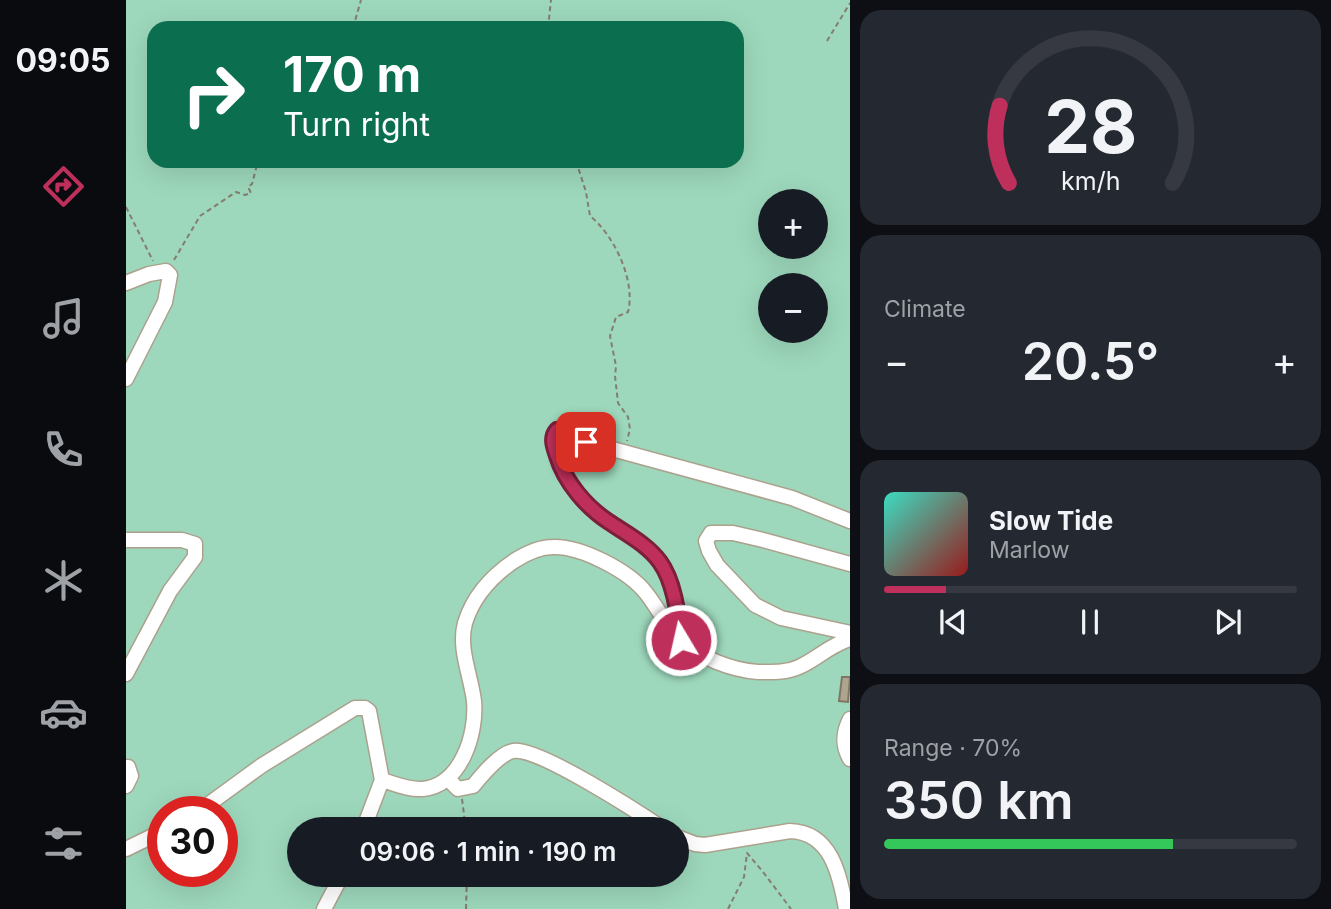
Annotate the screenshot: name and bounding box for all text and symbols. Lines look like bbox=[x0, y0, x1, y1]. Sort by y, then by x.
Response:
text: 09:05 bbox=[15, 41, 111, 80]
text: 170 m bbox=[283, 45, 421, 104]
icon: right bbox=[168, 49, 259, 140]
text: 28 bbox=[1044, 83, 1137, 172]
text: Turn right bbox=[283, 105, 430, 144]
icon: directions bbox=[39, 162, 88, 211]
text: km/h bbox=[1061, 166, 1120, 196]
map controls bbox=[758, 189, 828, 343]
button: + bbox=[758, 189, 828, 259]
button: − bbox=[758, 273, 828, 343]
icon: music bbox=[39, 294, 88, 343]
text: Climate bbox=[884, 295, 966, 323]
text: 20.5° bbox=[1022, 330, 1159, 393]
text: − bbox=[884, 338, 909, 384]
text: + bbox=[1272, 338, 1297, 384]
pin bbox=[556, 412, 616, 472]
icon: arrive bbox=[567, 423, 605, 461]
icon: phone bbox=[39, 425, 88, 474]
text: Slow Tide bbox=[989, 505, 1113, 536]
text: Marlow bbox=[989, 536, 1069, 564]
icon: climate bbox=[39, 556, 88, 605]
position arrow bbox=[644, 603, 718, 677]
icon: previous bbox=[934, 603, 972, 641]
icon: pause bbox=[1071, 603, 1109, 641]
icon: next bbox=[1209, 603, 1247, 641]
icon: car bbox=[39, 688, 88, 737]
text: Range · 70% bbox=[884, 734, 1022, 762]
text: 350 km bbox=[884, 769, 1074, 832]
speed limit sign: 30 bbox=[147, 796, 238, 887]
icon: filters bbox=[39, 819, 88, 868]
text: 09:06 · 1 min · 190 m bbox=[359, 836, 617, 867]

